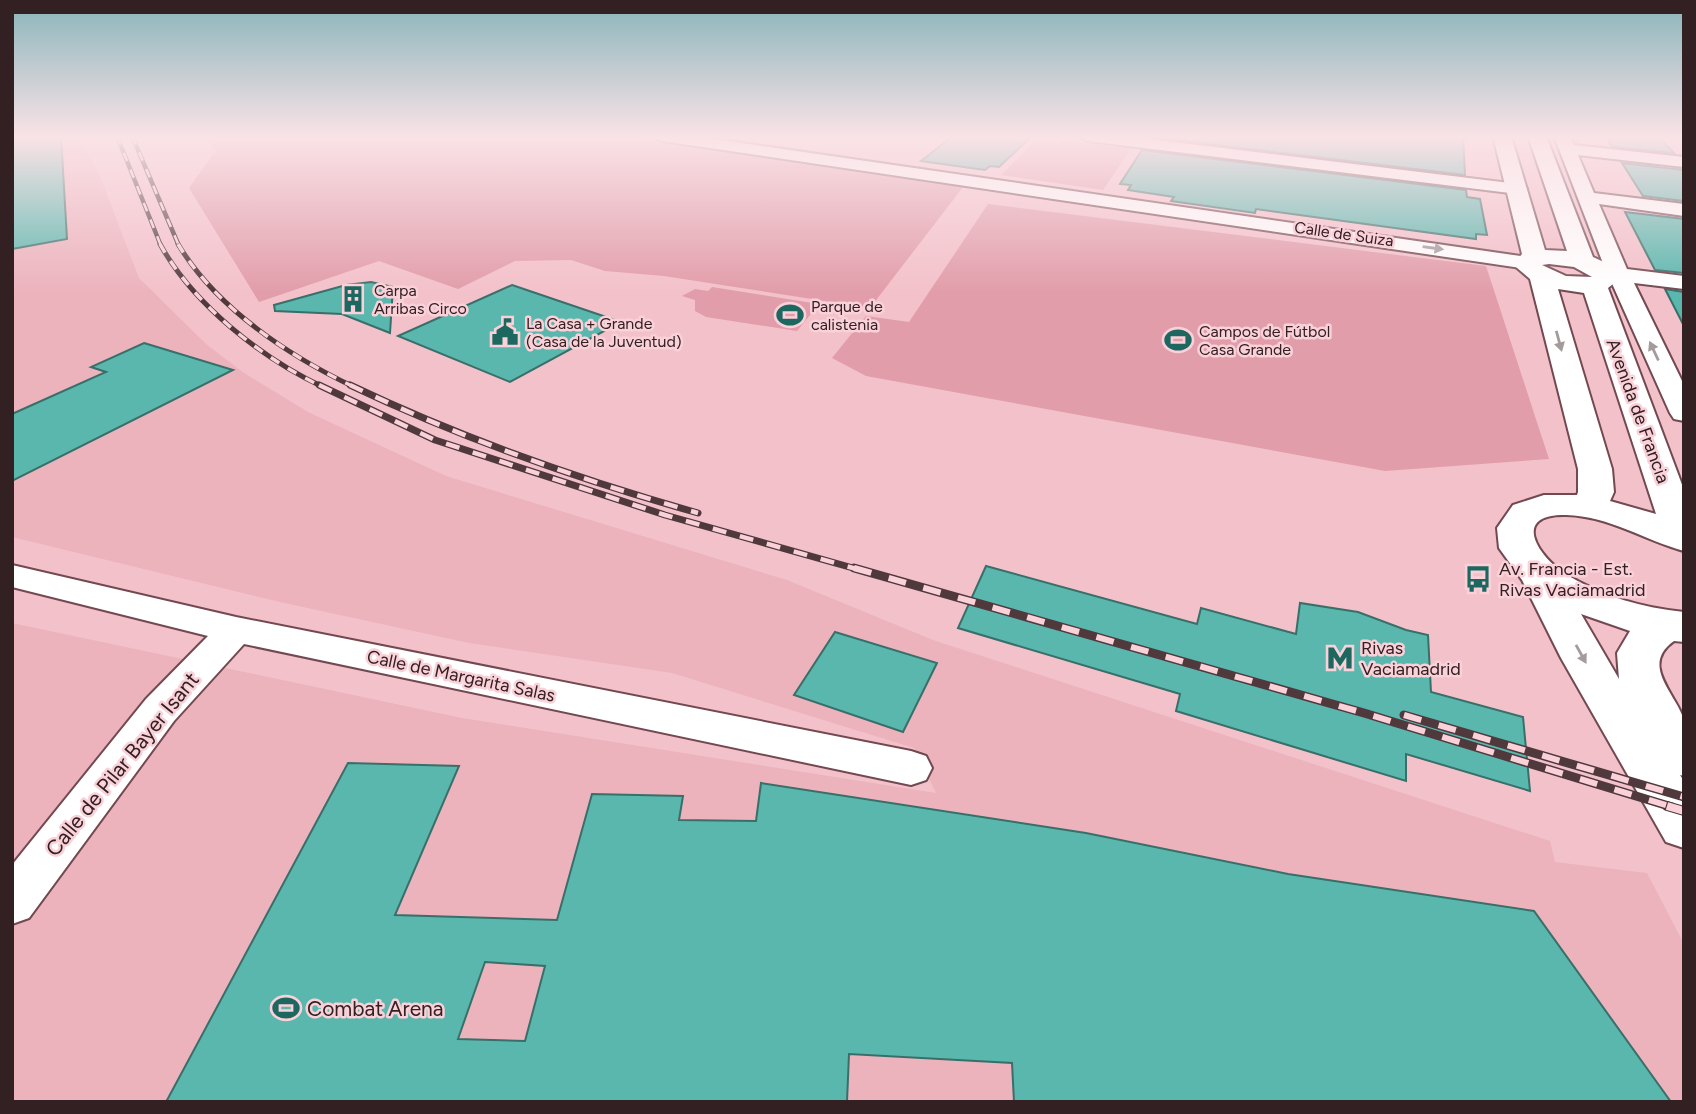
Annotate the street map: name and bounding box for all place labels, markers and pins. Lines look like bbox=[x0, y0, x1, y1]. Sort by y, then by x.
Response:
place label: Carpa Arribas Circo bbox=[374, 281, 467, 318]
building icon: Carpa Arribas Circo bbox=[338, 284, 368, 314]
place label: Parque de calistenia bbox=[811, 297, 883, 334]
sports icon: Parque de calistenia bbox=[775, 300, 805, 330]
place label: La Casa + Grande (Casa de la Juventud) bbox=[526, 314, 682, 351]
public building icon: La Casa + Grande (Casa de la Juventud) bbox=[490, 317, 520, 347]
place label: Campos de Fútbol Casa Grande bbox=[1199, 322, 1330, 359]
sports icon: Campos de Fútbol Casa Grande bbox=[1163, 325, 1193, 355]
place label: Av. Francia - Est. Rivas Vaciamadrid bbox=[1499, 558, 1646, 601]
bus stop icon: Av. Francia - Est. Rivas Vaciamadrid bbox=[1463, 564, 1493, 594]
place label: Rivas Vaciamadrid bbox=[1361, 637, 1461, 680]
metro station icon: Rivas Vaciamadrid bbox=[1325, 643, 1355, 673]
sports icon: Combat Arena bbox=[271, 993, 301, 1023]
place label: Combat Arena bbox=[307, 996, 444, 1021]

